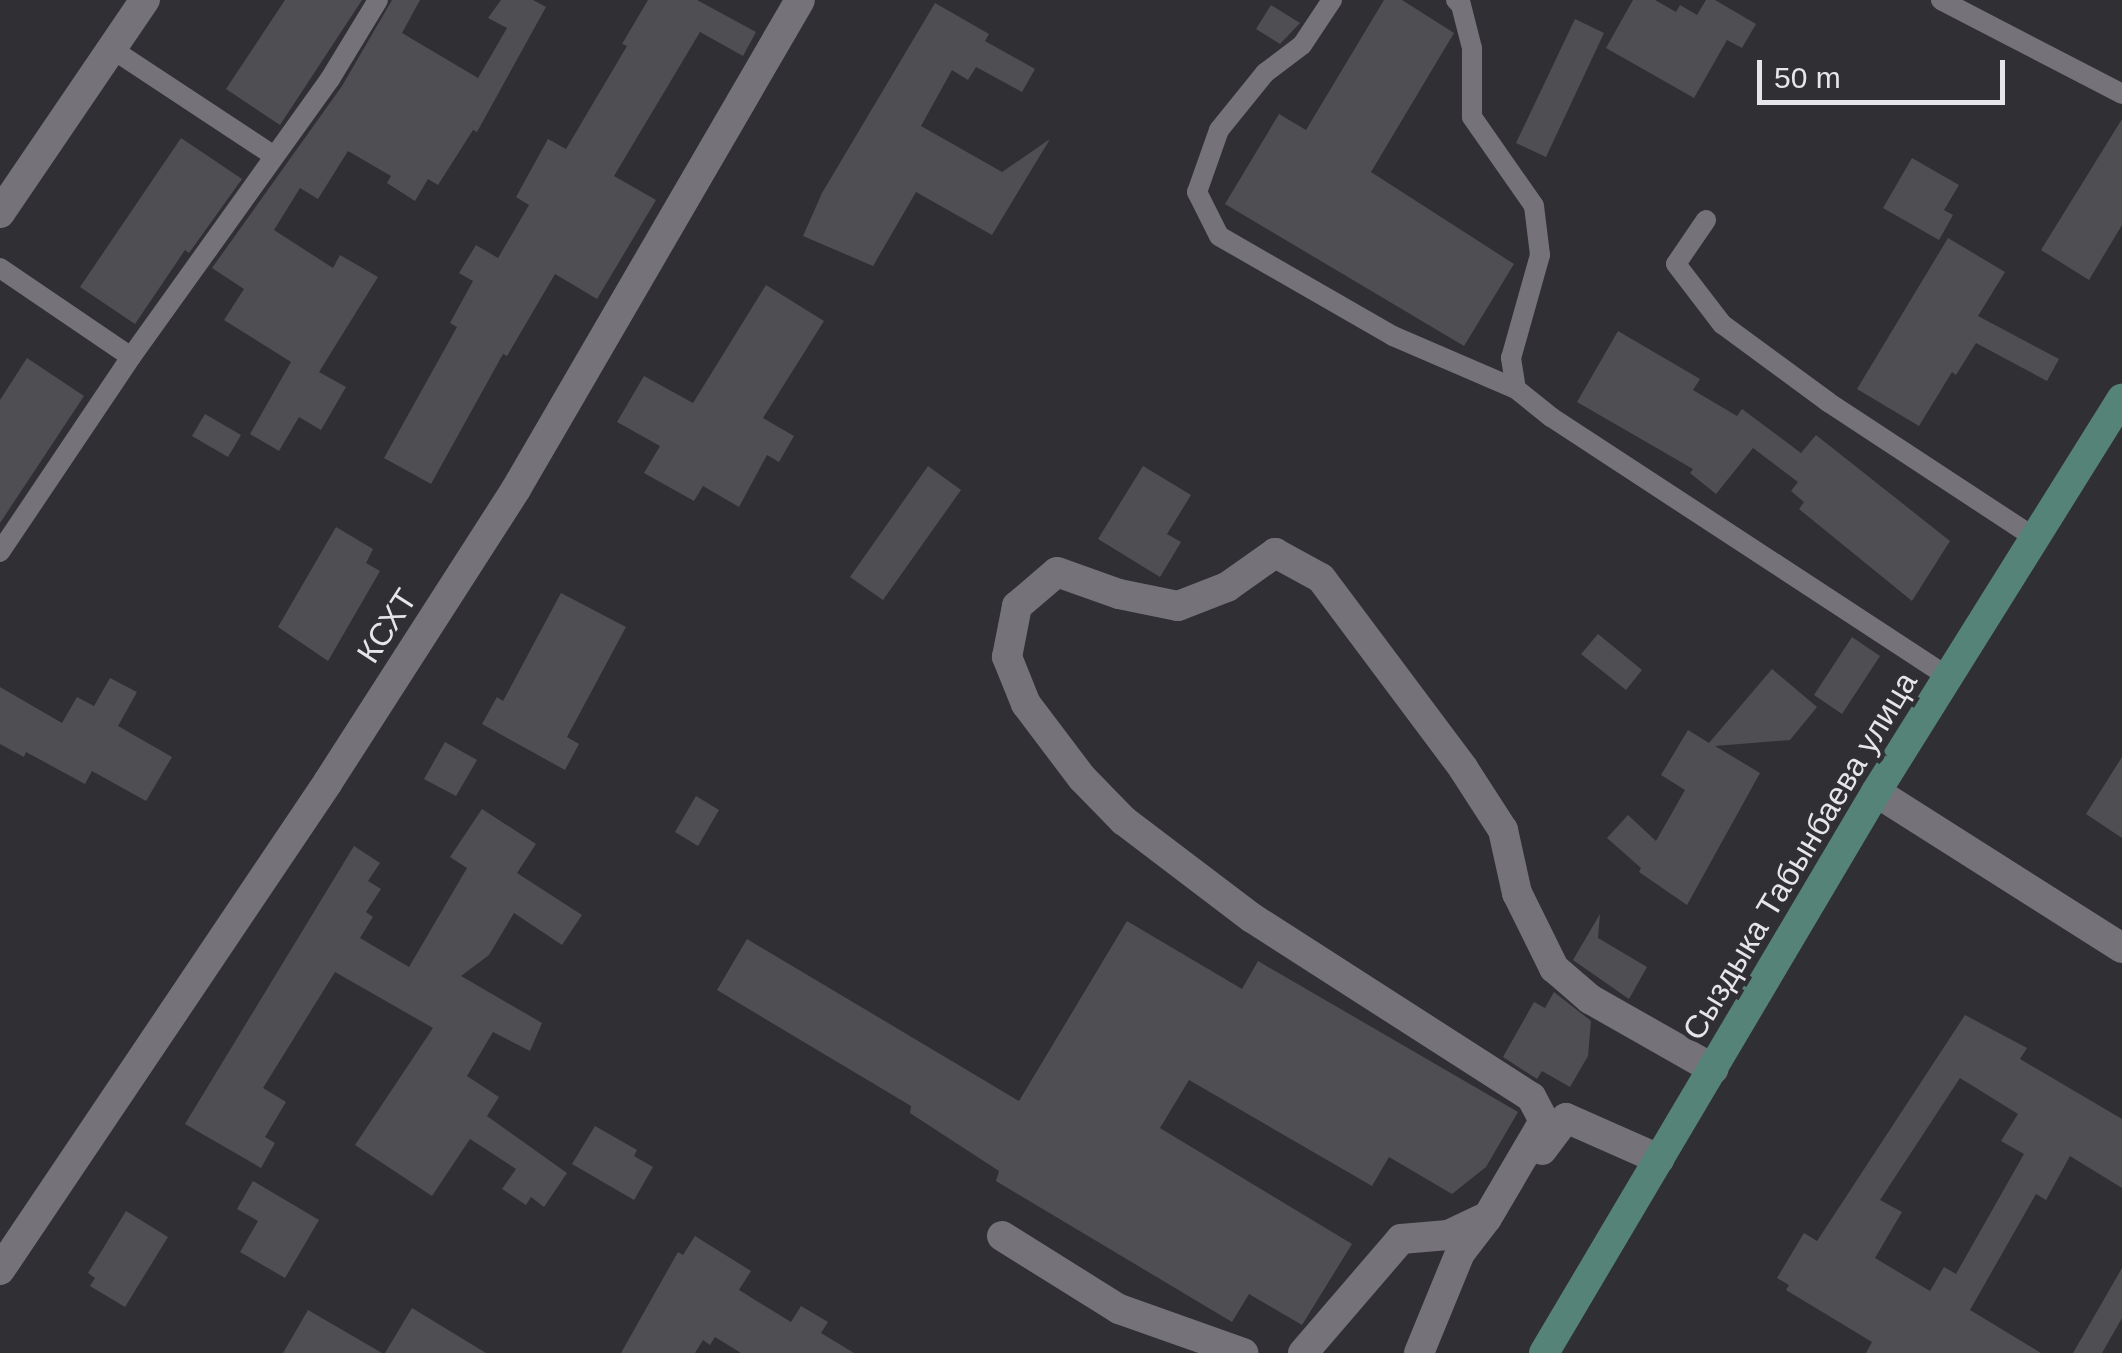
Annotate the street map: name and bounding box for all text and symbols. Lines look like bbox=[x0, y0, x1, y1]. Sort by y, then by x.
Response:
scale bar bbox=[1762, 40, 2010, 102]
text: 50 m bbox=[1774, 61, 1841, 94]
street label: КСХТ bbox=[349, 582, 425, 670]
street label: Сыздыка Табынбаева улица bbox=[1675, 665, 1925, 1047]

